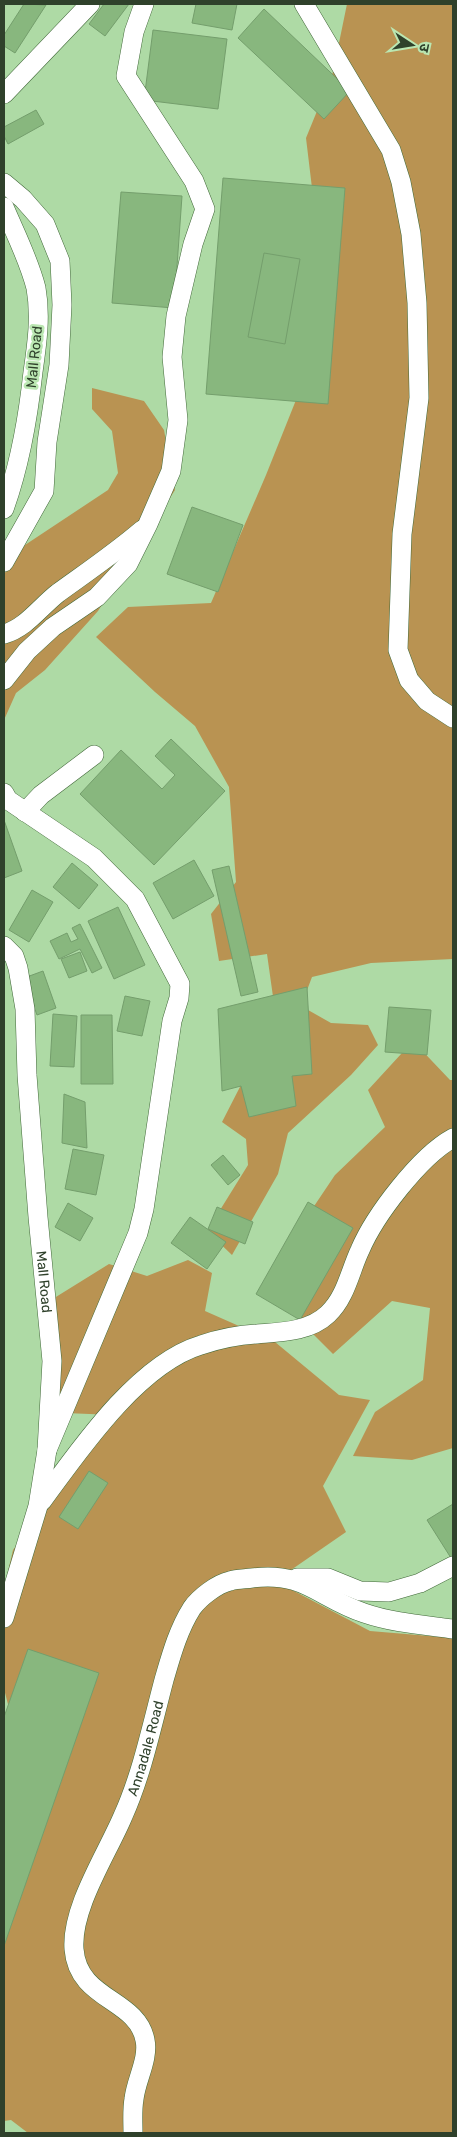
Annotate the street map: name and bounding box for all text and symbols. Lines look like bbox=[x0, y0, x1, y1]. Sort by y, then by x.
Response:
north arrow bbox=[387, 20, 437, 70]
text: उ bbox=[415, 42, 433, 54]
street label: Mall Road bbox=[23, 325, 46, 389]
street label: Mall Road bbox=[32, 1250, 55, 1314]
street label: Annadale Road bbox=[124, 1699, 167, 1798]

